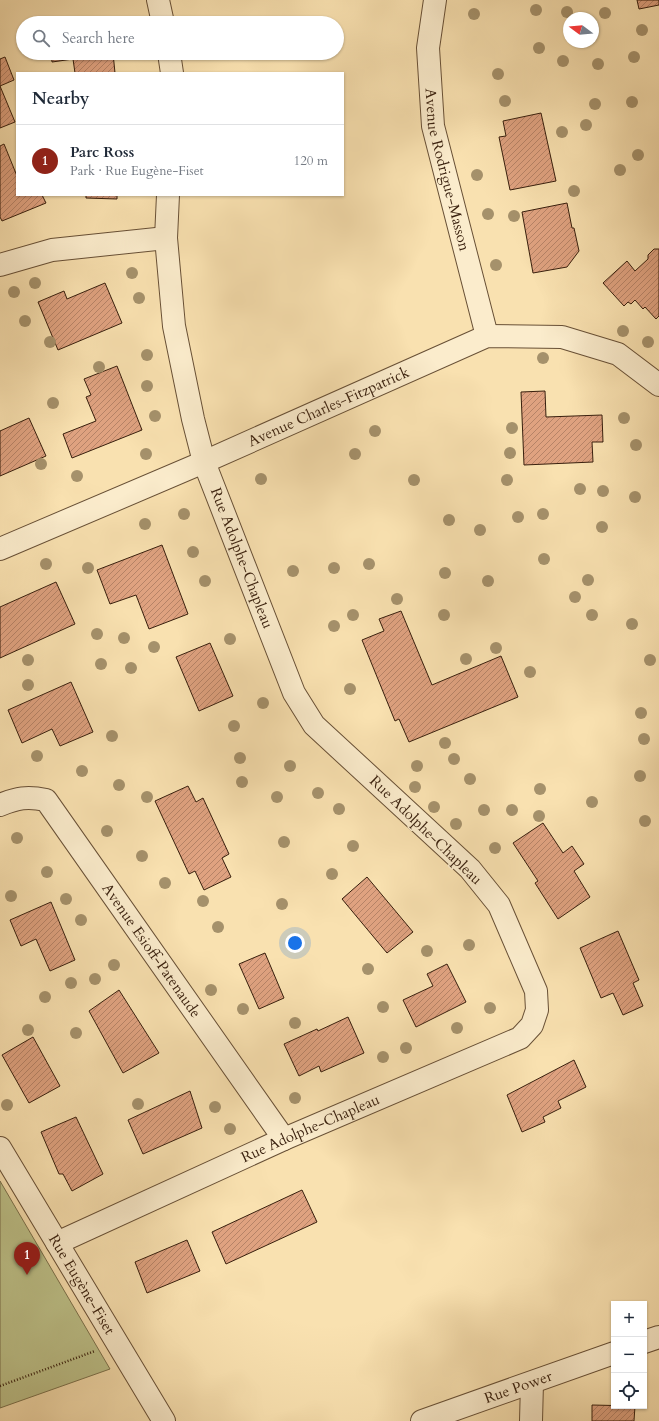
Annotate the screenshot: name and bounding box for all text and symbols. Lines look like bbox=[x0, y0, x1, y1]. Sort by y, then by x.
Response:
north arrow bbox=[563, 12, 599, 48]
search box bbox=[16, 16, 344, 60]
icon: search bbox=[30, 27, 52, 49]
text: Search here bbox=[62, 28, 135, 48]
text: Nearby bbox=[32, 87, 89, 110]
street label: Avenue Rodrigue-Masson bbox=[421, 88, 475, 253]
text: Parc Ross bbox=[70, 142, 134, 162]
text: 1 bbox=[42, 152, 48, 170]
text: 120 m bbox=[294, 152, 328, 170]
text: Park · Rue Eugène-Fiset bbox=[70, 162, 204, 180]
street label: Avenue Charles-Fitzpatrick bbox=[245, 362, 412, 451]
street label: Rue Adolphe-Chapleau bbox=[206, 485, 278, 631]
street label: Rue Adolphe-Chapleau bbox=[365, 771, 487, 889]
street label: Avenue Esioff-Patenaude bbox=[97, 879, 206, 1022]
your location bbox=[285, 933, 305, 953]
street label: Rue Adolphe-Chapleau bbox=[238, 1089, 383, 1167]
street label: Rue Eugène-Fiset bbox=[44, 1230, 120, 1338]
pin: 1 bbox=[14, 1242, 40, 1275]
map controls bbox=[611, 1301, 647, 1409]
button: + bbox=[611, 1301, 647, 1337]
button: − bbox=[611, 1337, 647, 1373]
street label: Rue Power bbox=[481, 1366, 555, 1408]
button: locate bbox=[611, 1373, 647, 1409]

